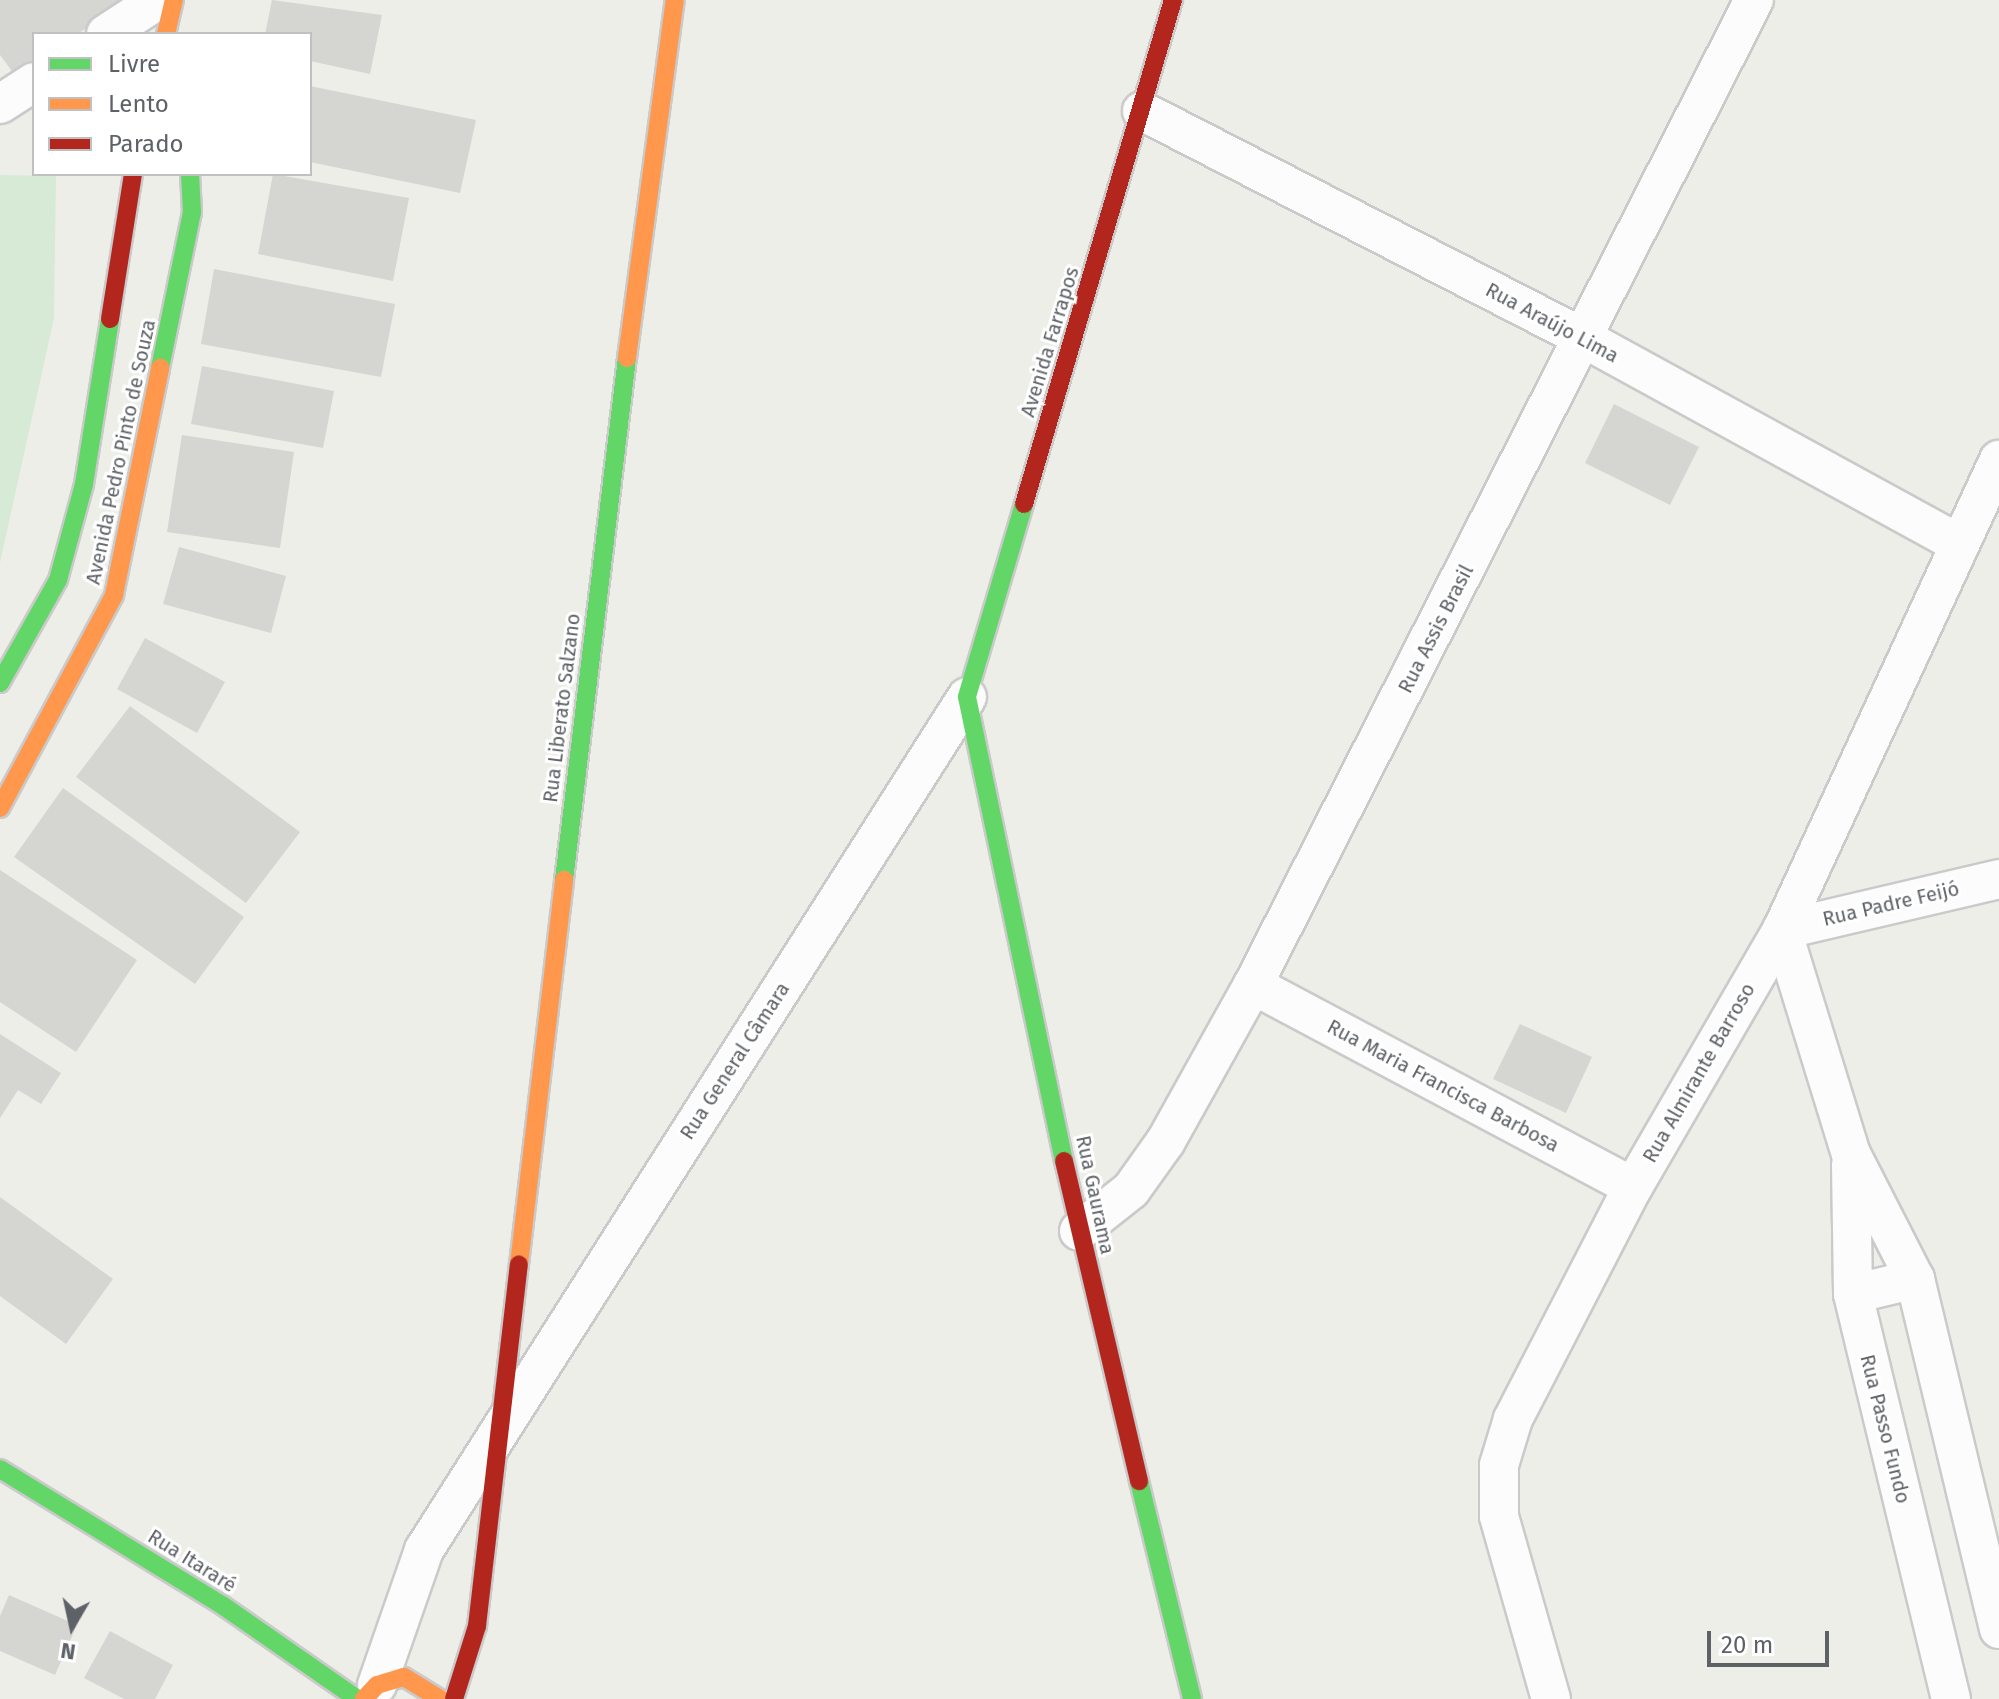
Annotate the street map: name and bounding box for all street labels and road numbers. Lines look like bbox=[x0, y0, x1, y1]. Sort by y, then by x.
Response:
street label: Avenida Farrapos bbox=[1016, 264, 1084, 420]
street label: Rua Araújo Lima bbox=[1481, 278, 1623, 368]
street label: Avenida Pedro Pinto de Souza bbox=[81, 317, 161, 587]
street label: Rua Assis Brasil bbox=[1393, 561, 1479, 697]
street label: Rua Liberato Salzano bbox=[538, 612, 586, 804]
street label: Rua Padre Feijó bbox=[1820, 877, 1962, 931]
street label: Rua General Câmara bbox=[675, 978, 795, 1144]
street label: Rua Almirante Barroso bbox=[1638, 979, 1760, 1167]
street label: Rua Maria Francisca Barbosa bbox=[1323, 1015, 1563, 1157]
street label: Rua Gaurama bbox=[1071, 1133, 1119, 1257]
street label: Rua Passo Fundo bbox=[1855, 1352, 1915, 1506]
street label: Rua Itararé bbox=[143, 1524, 241, 1598]

